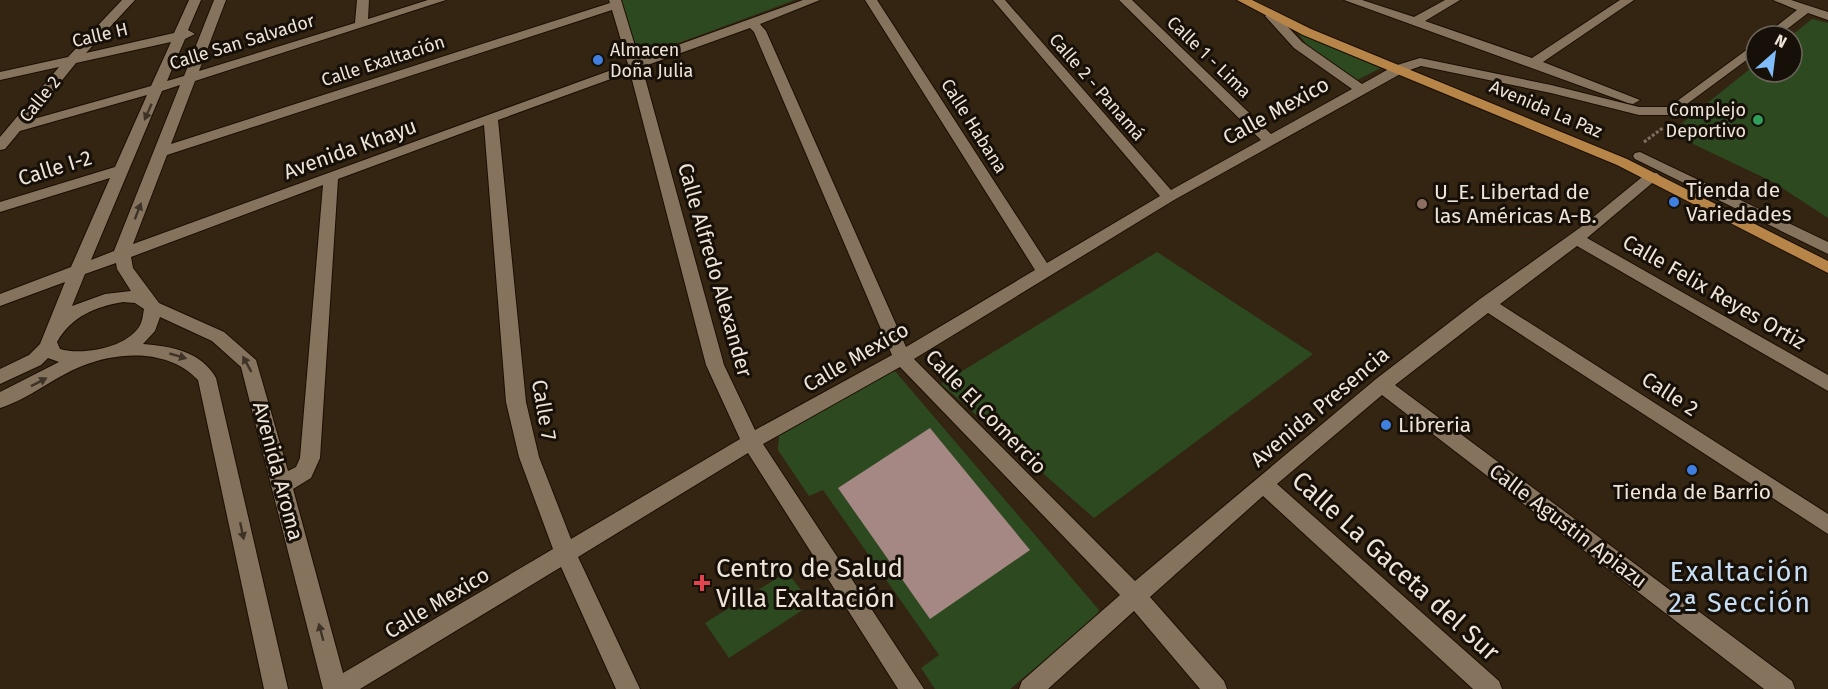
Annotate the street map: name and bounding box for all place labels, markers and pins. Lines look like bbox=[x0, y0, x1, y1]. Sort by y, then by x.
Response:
place label: Almacen Doña Julia bbox=[610, 39, 693, 82]
marker: Almacen Doña Julia bbox=[591, 53, 605, 67]
place label: Complejo Deportivo bbox=[1666, 99, 1746, 142]
marker: Complejo Deportivo bbox=[1751, 113, 1765, 127]
place label: Tienda de Variedades bbox=[1686, 177, 1792, 227]
place label: U_E. Libertad de las Américas A-B. bbox=[1434, 179, 1597, 229]
marker: Tienda de Variedades bbox=[1667, 195, 1681, 209]
marker: U_E. Libertad de las Américas A-B. bbox=[1415, 197, 1429, 211]
place label: Libreria bbox=[1398, 412, 1471, 438]
marker: Libreria bbox=[1379, 418, 1393, 432]
marker: Tienda de Barrio bbox=[1685, 463, 1699, 477]
place label: Tienda de Barrio bbox=[1613, 479, 1771, 505]
place label: Centro de Salud Villa Exaltación bbox=[716, 553, 903, 614]
marker: Centro de Salud Villa Exaltación bbox=[693, 574, 711, 592]

